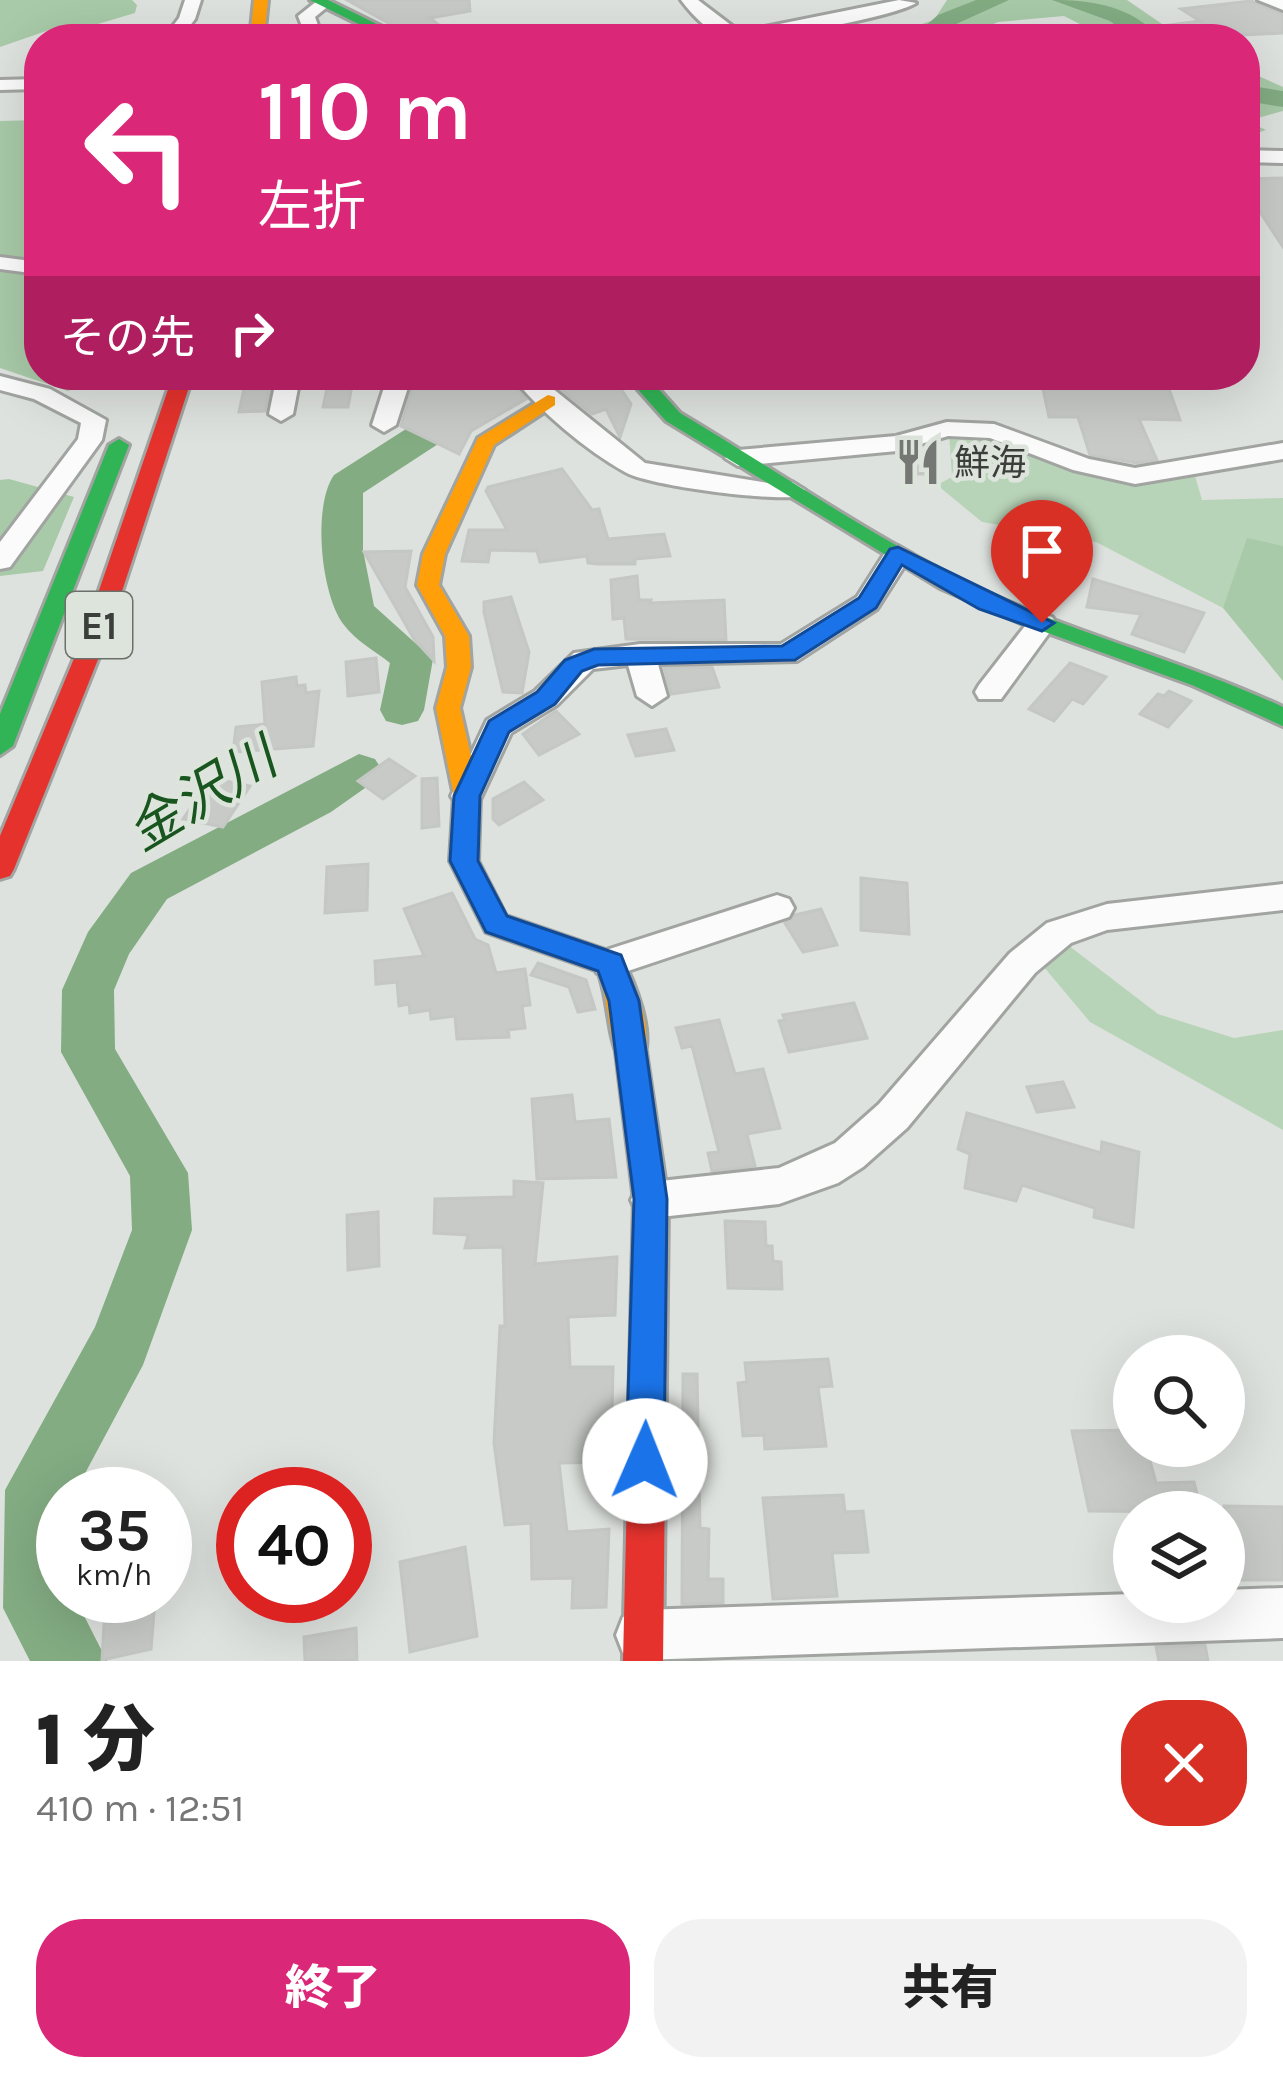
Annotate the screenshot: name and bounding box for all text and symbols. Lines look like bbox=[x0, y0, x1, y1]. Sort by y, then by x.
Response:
text: 110 m bbox=[258, 62, 472, 160]
icon: left bbox=[60, 72, 216, 228]
text: 左折 bbox=[258, 175, 366, 239]
icon: right bbox=[219, 300, 285, 366]
text: その先 bbox=[60, 312, 195, 364]
restaurant icon: 鮮海 bbox=[893, 437, 943, 487]
place label: 鮮海 bbox=[954, 442, 1026, 484]
pin bbox=[991, 500, 1093, 623]
icon: arrive bbox=[1009, 518, 1075, 584]
road number: E1 bbox=[66, 592, 132, 658]
water label: 金沢川 bbox=[116, 723, 292, 864]
map controls bbox=[1113, 1335, 1245, 1623]
button: search bbox=[1113, 1335, 1245, 1467]
position arrow bbox=[582, 1398, 708, 1524]
speed limit sign: 40 bbox=[216, 1467, 372, 1623]
button: layers bbox=[1113, 1491, 1245, 1623]
text: 35 bbox=[78, 1495, 150, 1565]
text: km/h bbox=[76, 1557, 152, 1593]
text: 1 分 bbox=[36, 1698, 155, 1782]
button: close bbox=[1121, 1700, 1247, 1826]
text: 410 m · 12:51 bbox=[36, 1785, 244, 1831]
button: 終了 bbox=[36, 1919, 630, 2057]
button: 共有 bbox=[654, 1919, 1247, 2057]

